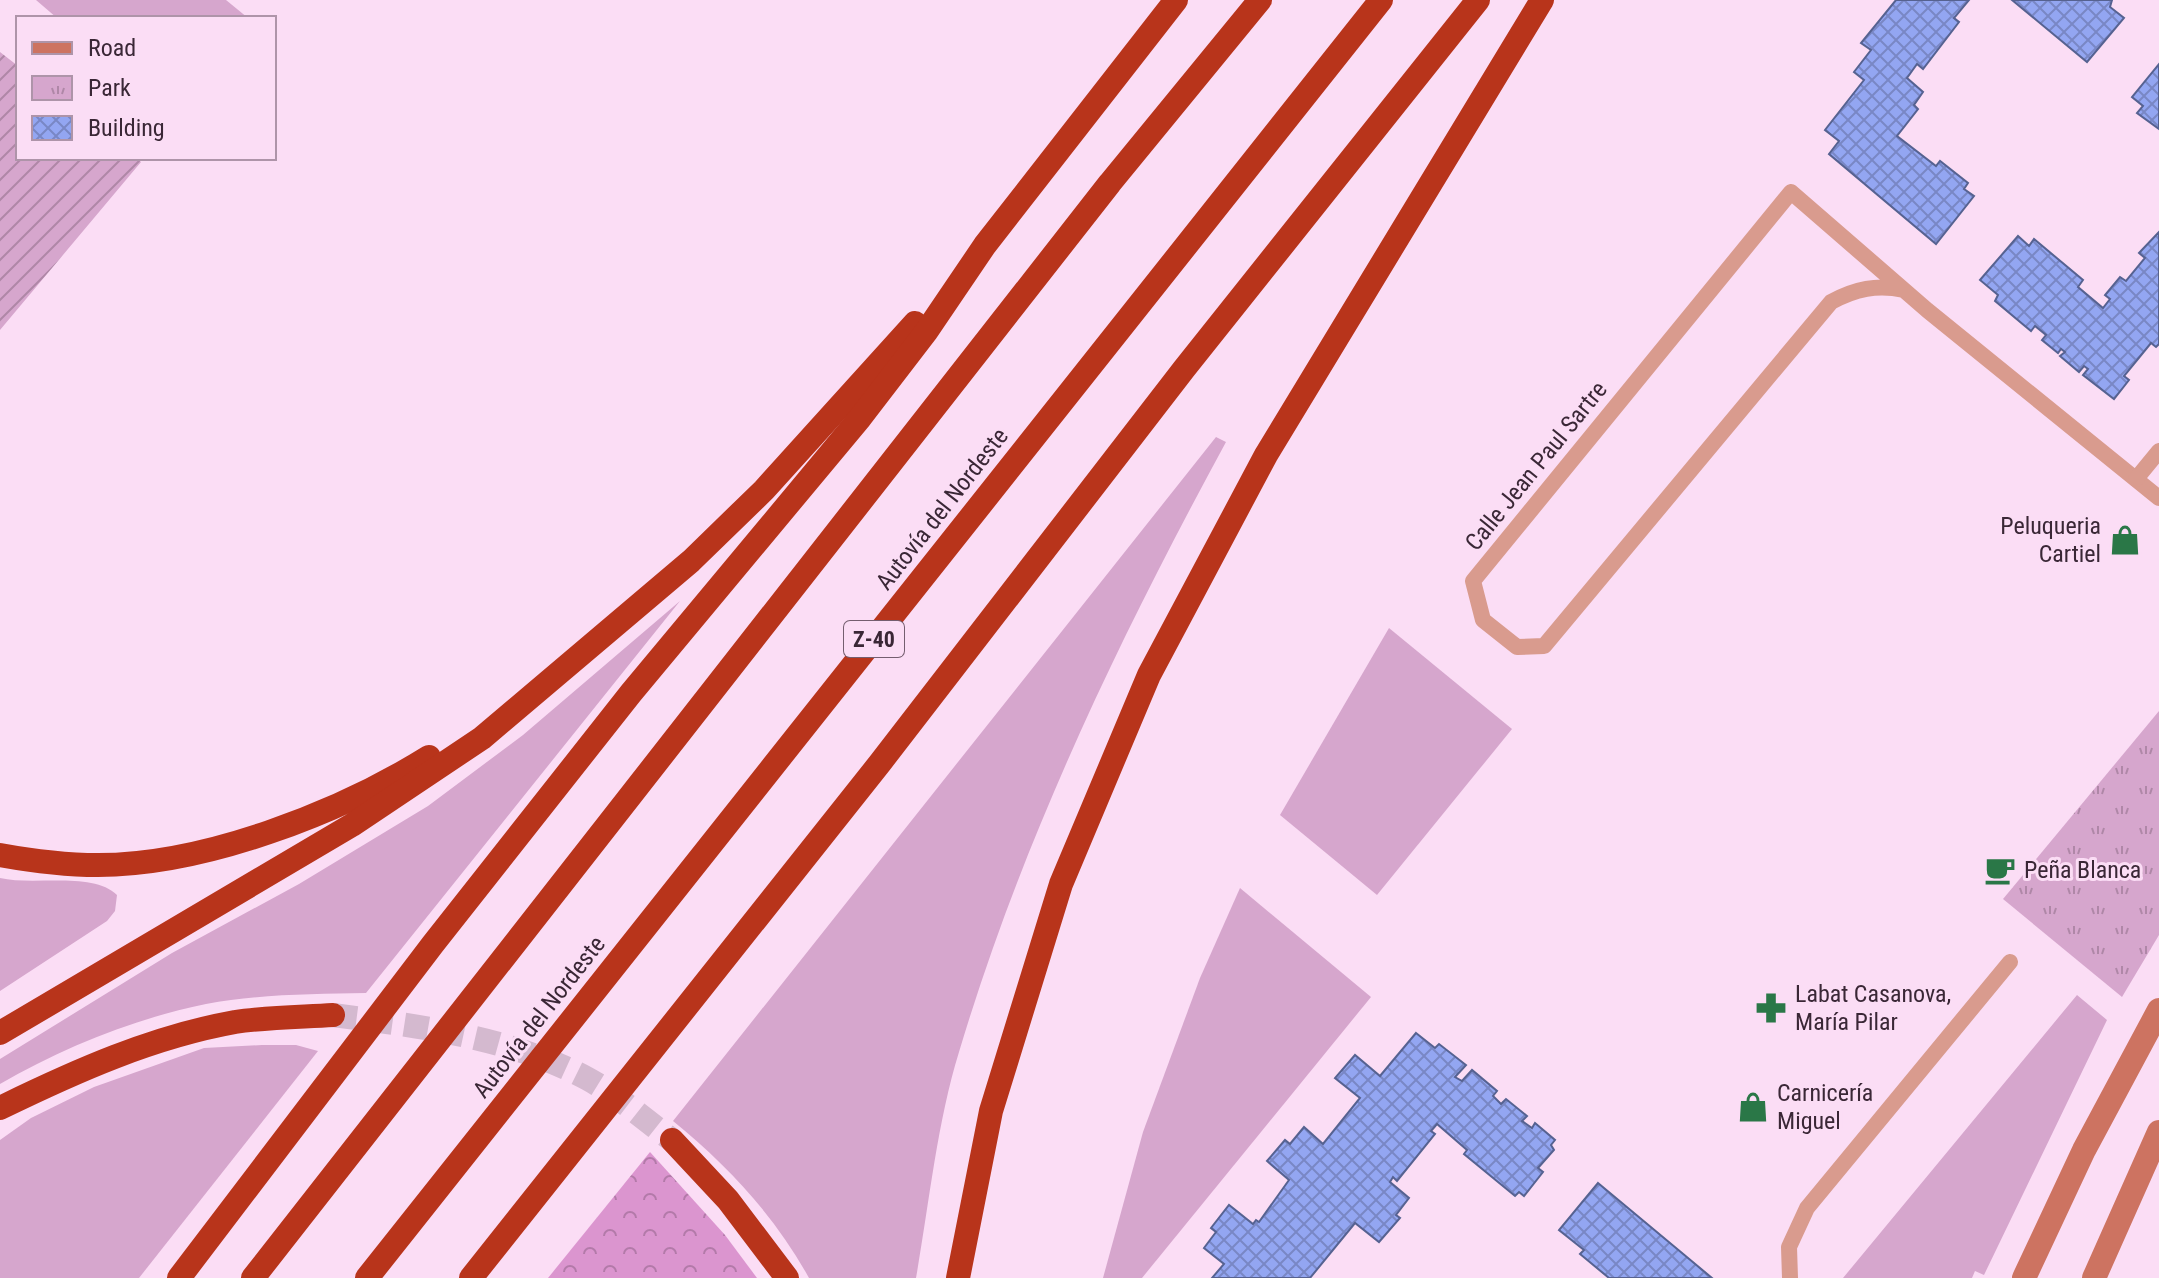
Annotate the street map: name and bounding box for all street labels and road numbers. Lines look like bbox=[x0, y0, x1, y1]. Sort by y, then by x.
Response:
street label: Calle Jean Paul Sartre bbox=[1459, 376, 1613, 556]
street label: Autovía del Nordeste bbox=[870, 423, 1014, 595]
road number: Z-40 bbox=[844, 621, 904, 657]
street label: Autovía del Nordeste bbox=[467, 931, 611, 1103]

